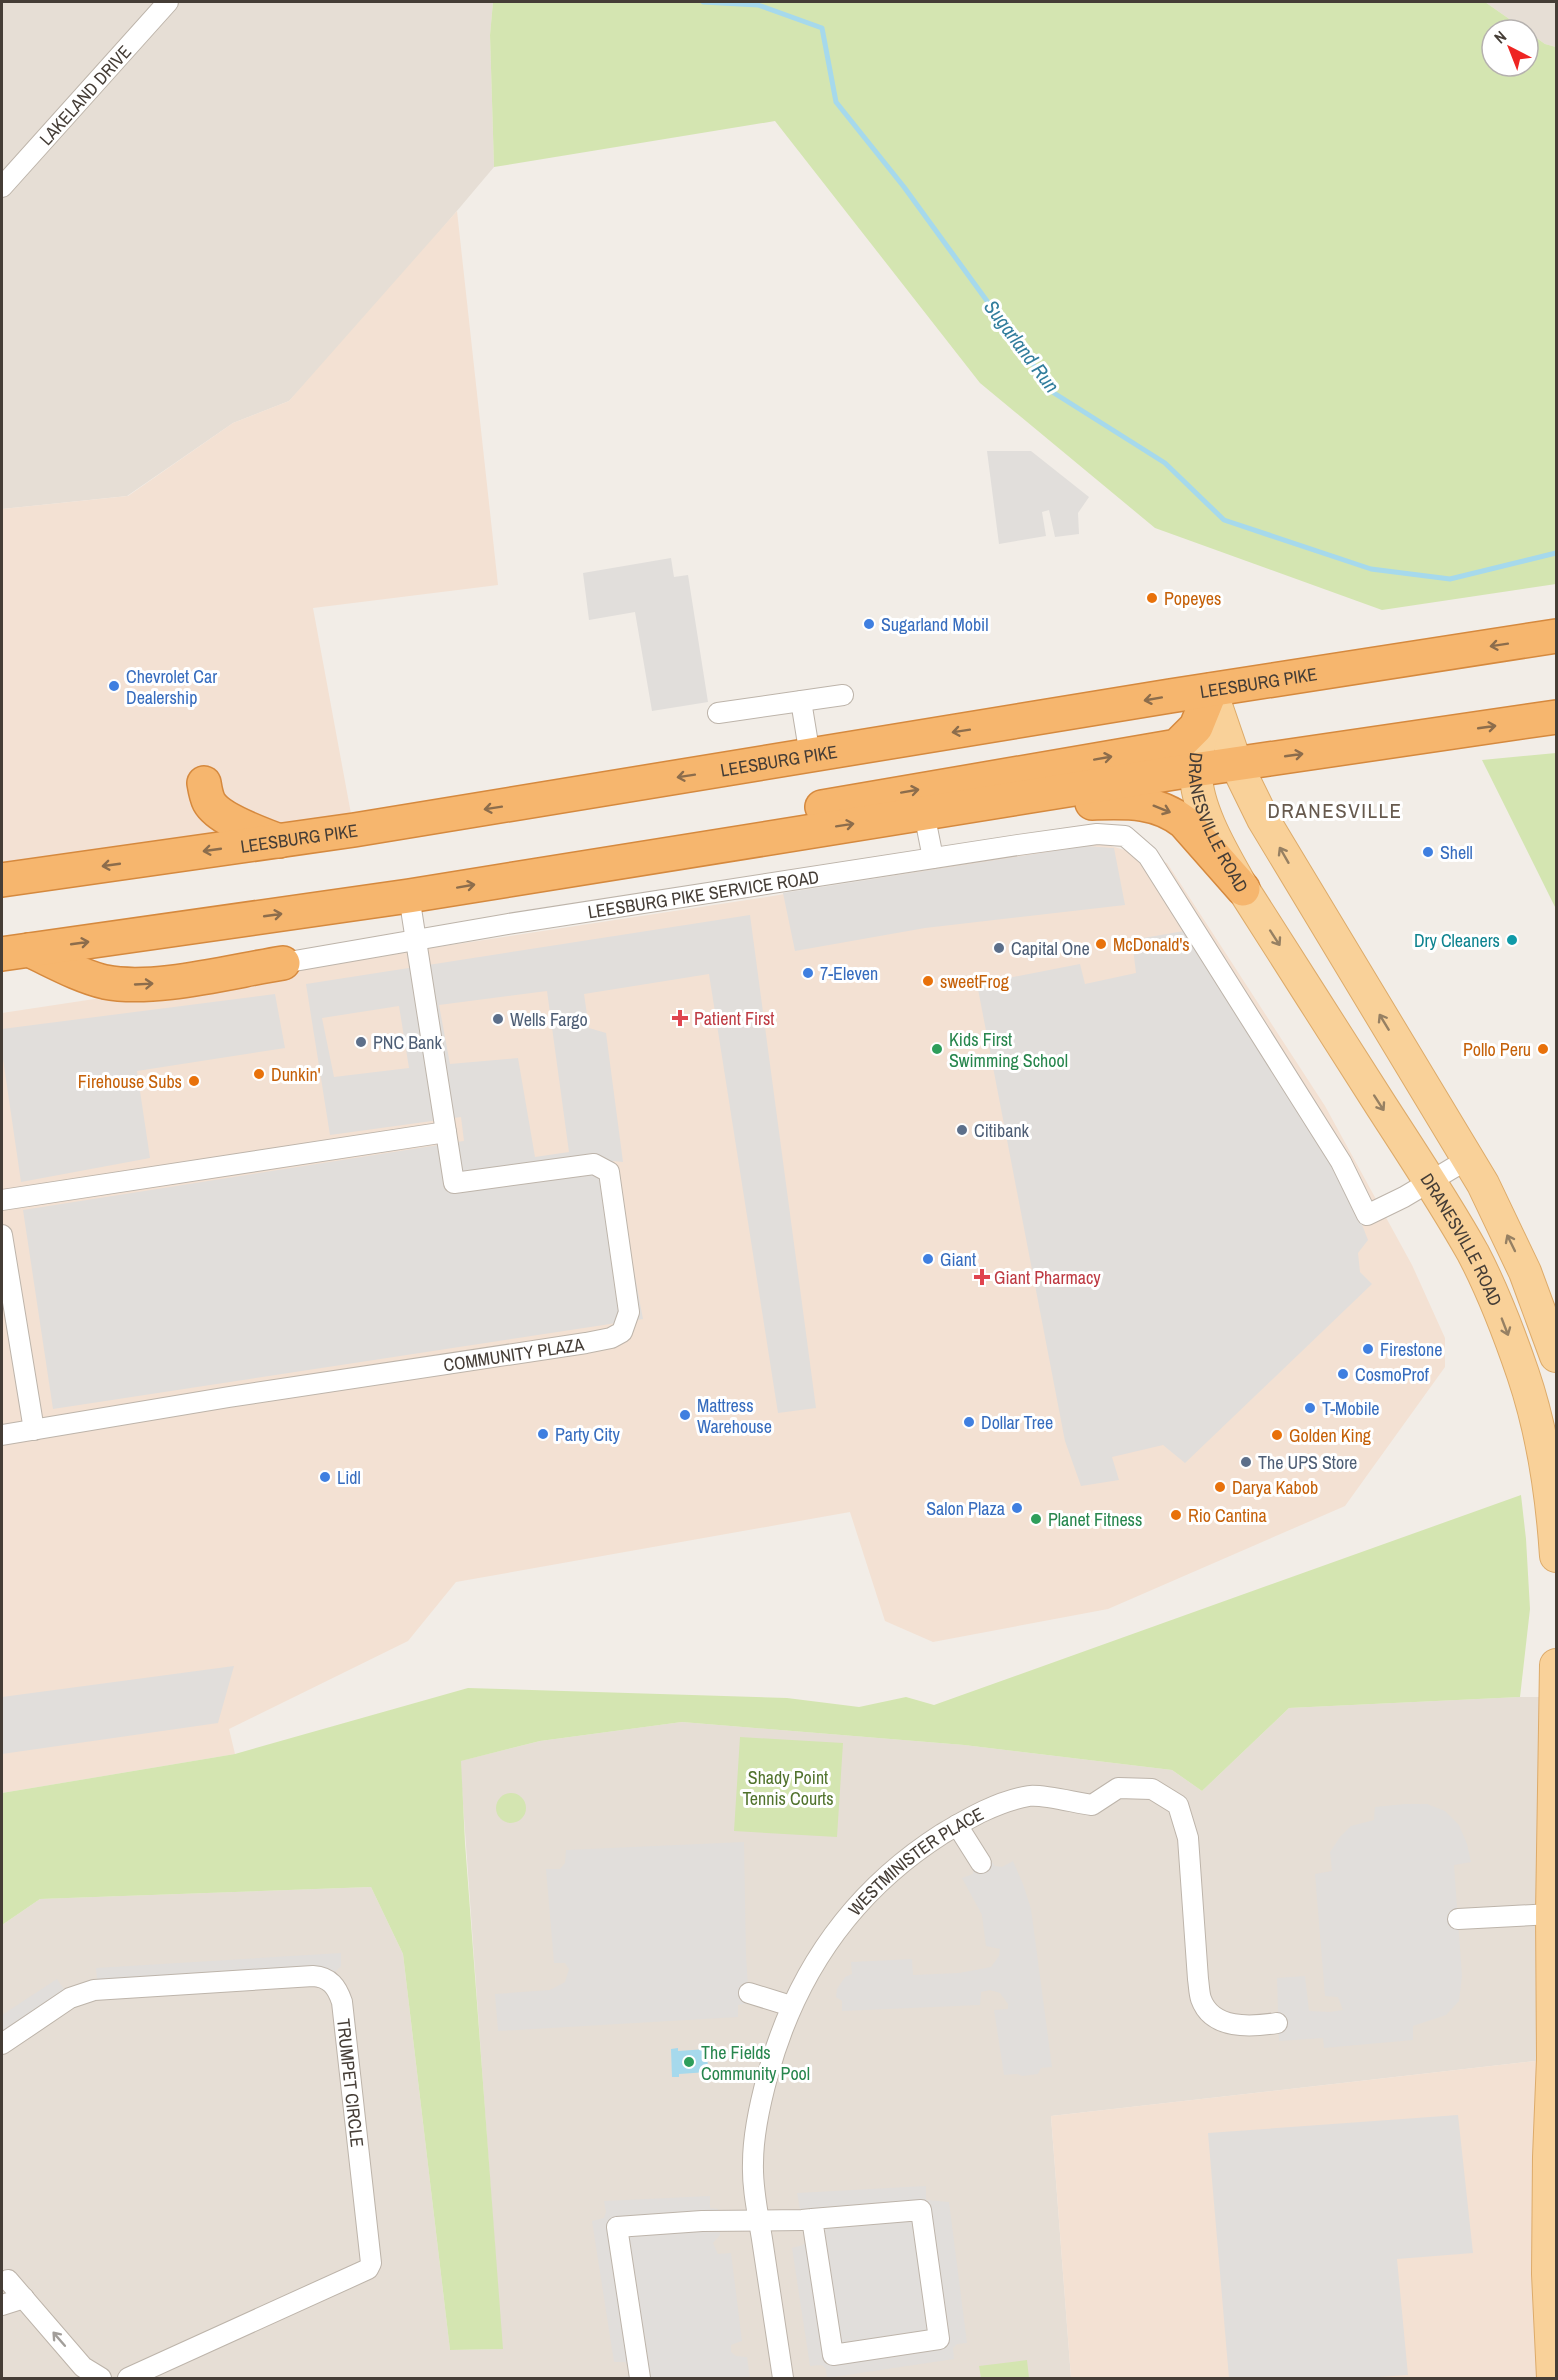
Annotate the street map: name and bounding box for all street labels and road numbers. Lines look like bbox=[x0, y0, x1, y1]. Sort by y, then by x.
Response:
street label: LAKELAND DRIVE bbox=[33, 39, 136, 150]
street label: LEESBURG PIKE bbox=[1198, 661, 1319, 704]
street label: LEESBURG PIKE bbox=[718, 738, 839, 782]
street label: DRANESVILLE ROAD bbox=[1183, 751, 1255, 897]
street label: LEESBURG PIKE bbox=[239, 817, 359, 859]
street label: LEESBURG PIKE SERVICE ROAD bbox=[586, 864, 821, 924]
street label: DRANESVILLE ROAD bbox=[1415, 1168, 1509, 1310]
street label: COMMUNITY PLAZA bbox=[442, 1331, 586, 1377]
street label: WESTMINISTER PLACE bbox=[842, 1801, 988, 1921]
street label: TRUMPET CIRCLE bbox=[331, 2017, 371, 2148]

